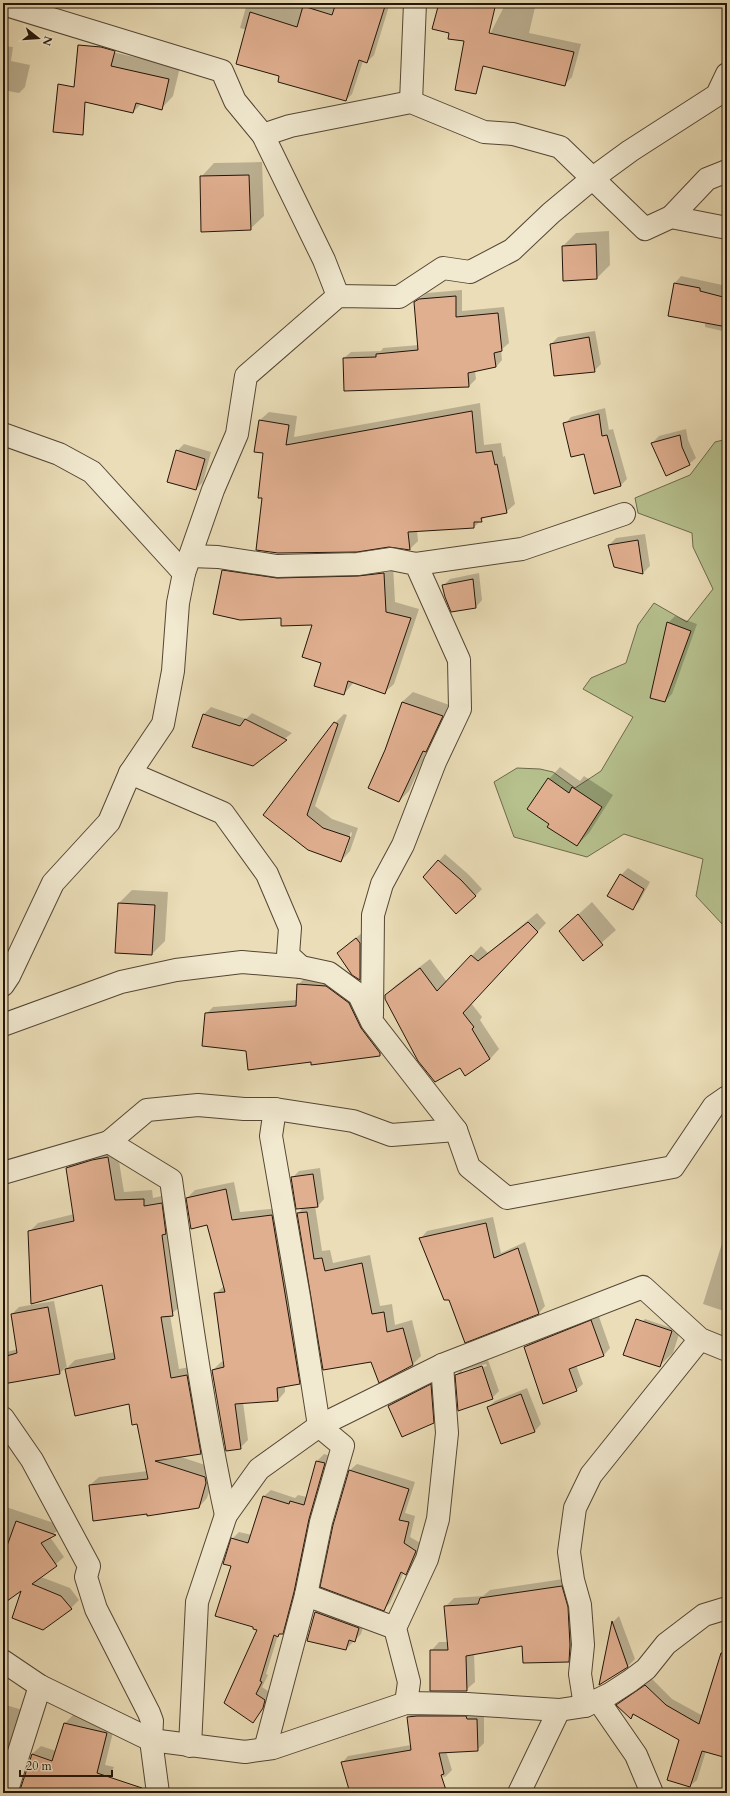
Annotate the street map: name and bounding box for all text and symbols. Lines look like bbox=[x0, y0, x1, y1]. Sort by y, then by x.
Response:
north arrow bbox=[18, 18, 58, 58]
text: N bbox=[38, 34, 56, 48]
scale bar bbox=[20, 1752, 112, 1778]
text: 20 m bbox=[26, 1758, 53, 1774]

